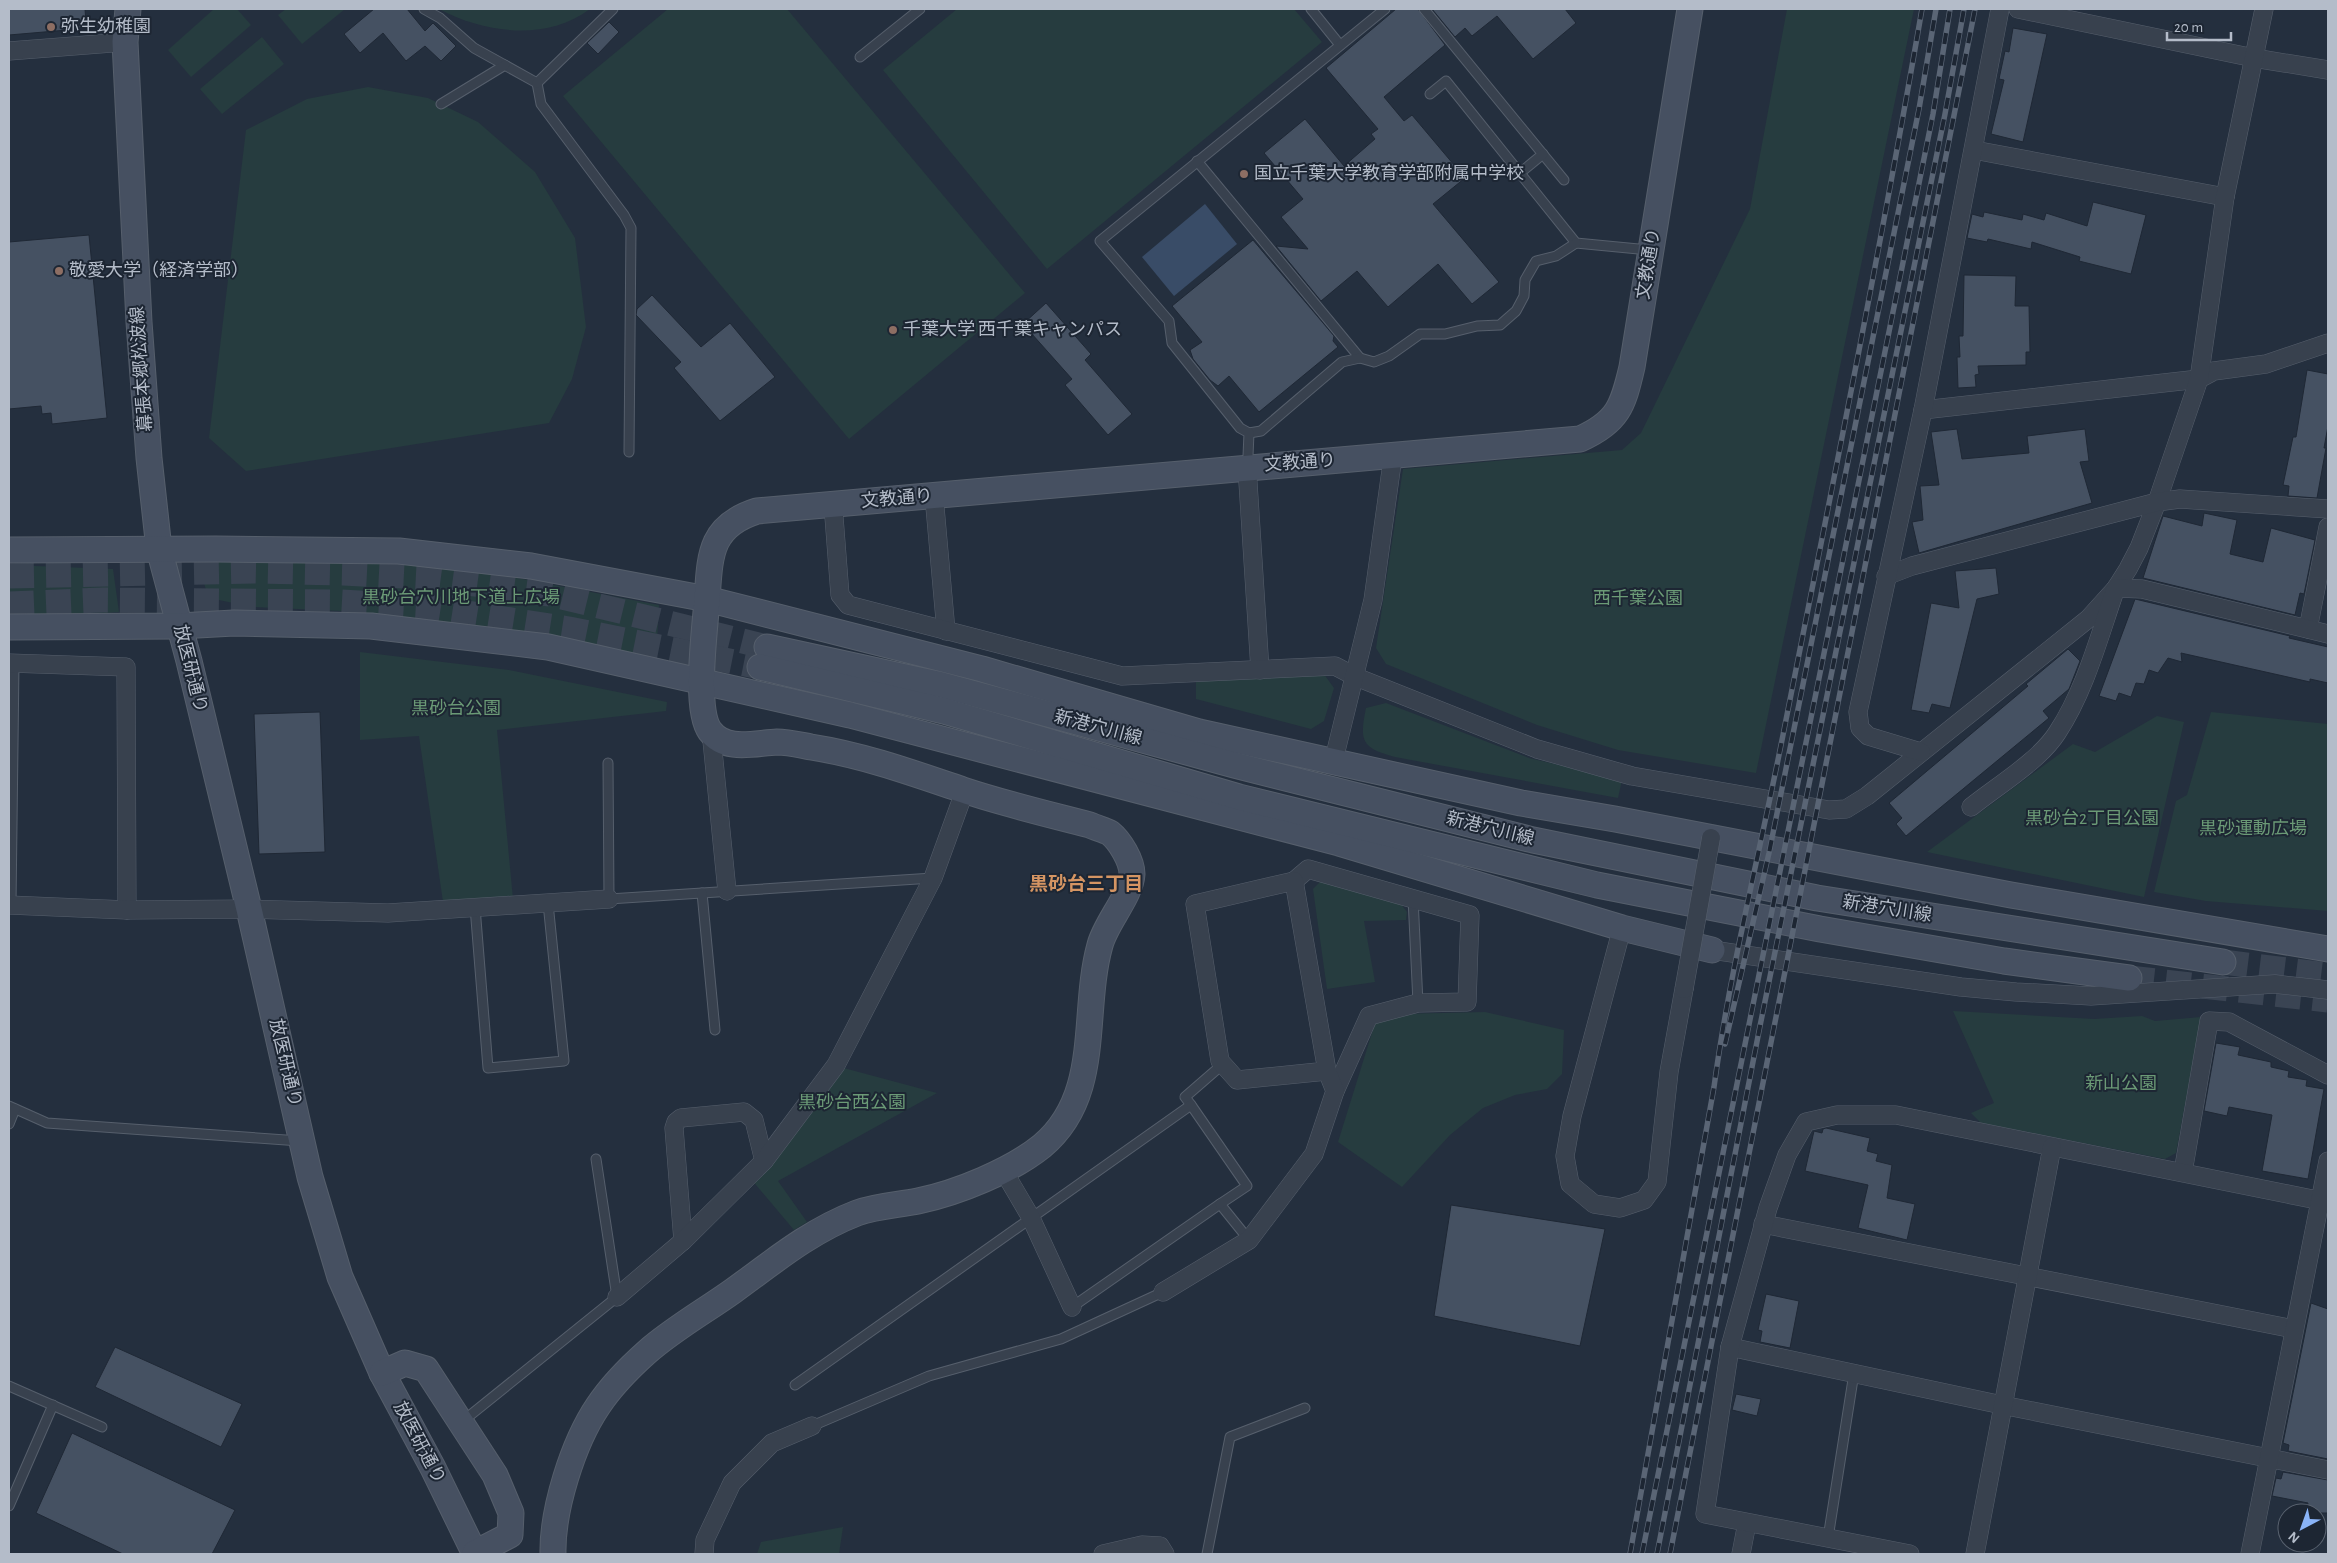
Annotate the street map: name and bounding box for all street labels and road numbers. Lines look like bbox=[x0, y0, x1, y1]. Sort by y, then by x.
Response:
street label: 文教通り bbox=[1633, 227, 1664, 301]
street label: 幕張本郷松波線 bbox=[127, 306, 155, 433]
street label: 文教通り bbox=[1263, 450, 1337, 474]
street label: 文教通り bbox=[860, 485, 934, 511]
street label: 放医研通り bbox=[170, 623, 212, 715]
street label: 新港穴川線 bbox=[1052, 706, 1144, 748]
street label: 新港穴川線 bbox=[1444, 807, 1536, 849]
street label: 新港穴川線 bbox=[1841, 891, 1933, 925]
street label: 放医研通り bbox=[266, 1017, 306, 1109]
street label: 放医研通り bbox=[390, 1398, 450, 1487]

